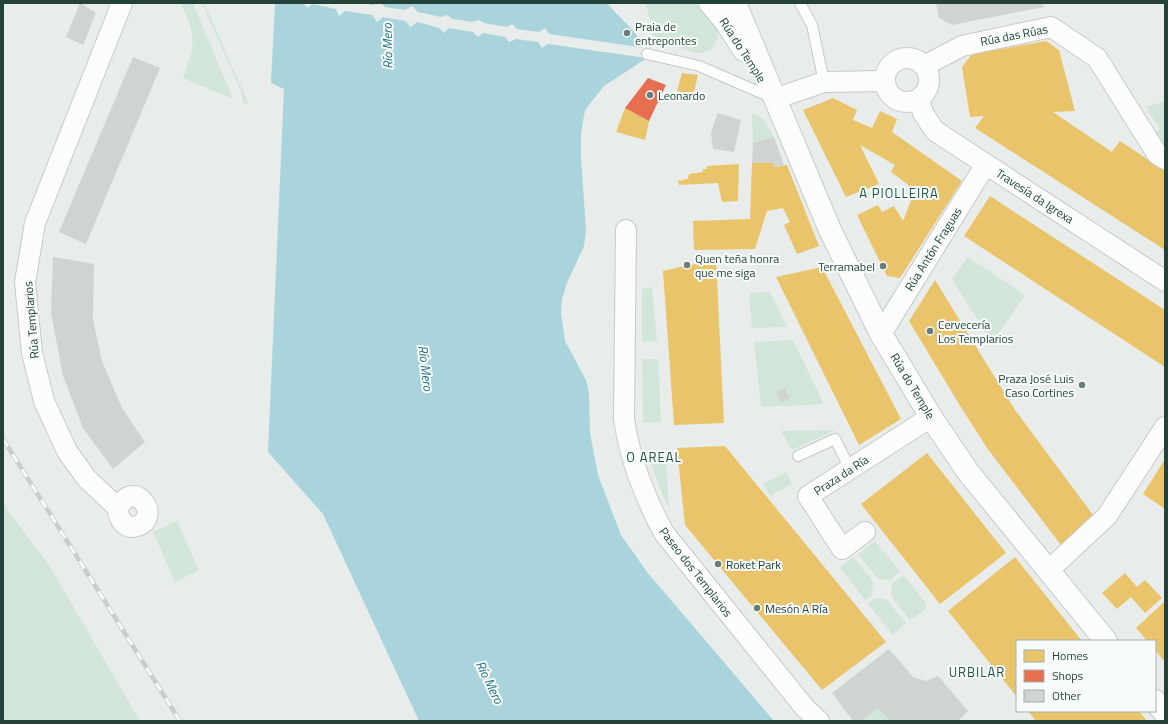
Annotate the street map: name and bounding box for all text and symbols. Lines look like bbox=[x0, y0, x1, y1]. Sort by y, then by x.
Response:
street label: Rúa do Temple bbox=[715, 14, 771, 86]
place label: Praia de entrepontes bbox=[635, 17, 697, 50]
street label: Rúa das Rúas bbox=[979, 19, 1050, 51]
water label: Río Mero bbox=[377, 22, 397, 69]
marker: Praia de entrepontes bbox=[622, 28, 632, 38]
place label: Leonardo bbox=[658, 86, 705, 105]
marker: Leonardo bbox=[645, 90, 655, 100]
street label: Travesía da Igrexa bbox=[992, 164, 1078, 228]
district label: A PIOLLEIRA bbox=[859, 183, 939, 203]
street label: Rúa Antón Fraguas bbox=[900, 203, 967, 295]
place label: Quen teña honra que me siga bbox=[695, 249, 779, 282]
place label: Terramabel bbox=[818, 257, 875, 276]
marker: Quen teña honra que me siga bbox=[682, 260, 692, 270]
marker: Terramabel bbox=[878, 261, 888, 271]
street label: Rúa Templarios bbox=[18, 280, 44, 359]
place label: Cervecería Los Templarios bbox=[938, 315, 1014, 348]
marker: Cervecería Los Templarios bbox=[925, 326, 935, 336]
water label: Río Mero bbox=[413, 344, 439, 392]
street label: Rúa do Temple bbox=[886, 349, 940, 423]
place label: Praza José Luis Caso Cortines bbox=[998, 369, 1074, 402]
marker: Praza José Luis Caso Cortines bbox=[1077, 380, 1087, 390]
district label: O AREAL bbox=[626, 447, 682, 467]
street label: Praza da Ría bbox=[810, 450, 872, 500]
street label: Paseo dos Templarios bbox=[655, 523, 738, 621]
place label: Roket Park bbox=[726, 555, 781, 574]
marker: Roket Park bbox=[713, 559, 723, 569]
place label: Mesón A Ría bbox=[765, 599, 828, 618]
marker: Mesón A Ría bbox=[752, 603, 762, 613]
legend bbox=[1016, 640, 1156, 712]
text: Homes bbox=[1052, 646, 1088, 665]
water label: Río Mero bbox=[471, 657, 509, 707]
district label: URBILAR bbox=[949, 662, 1005, 682]
text: Shops bbox=[1052, 666, 1084, 685]
text: Other bbox=[1052, 686, 1081, 705]

